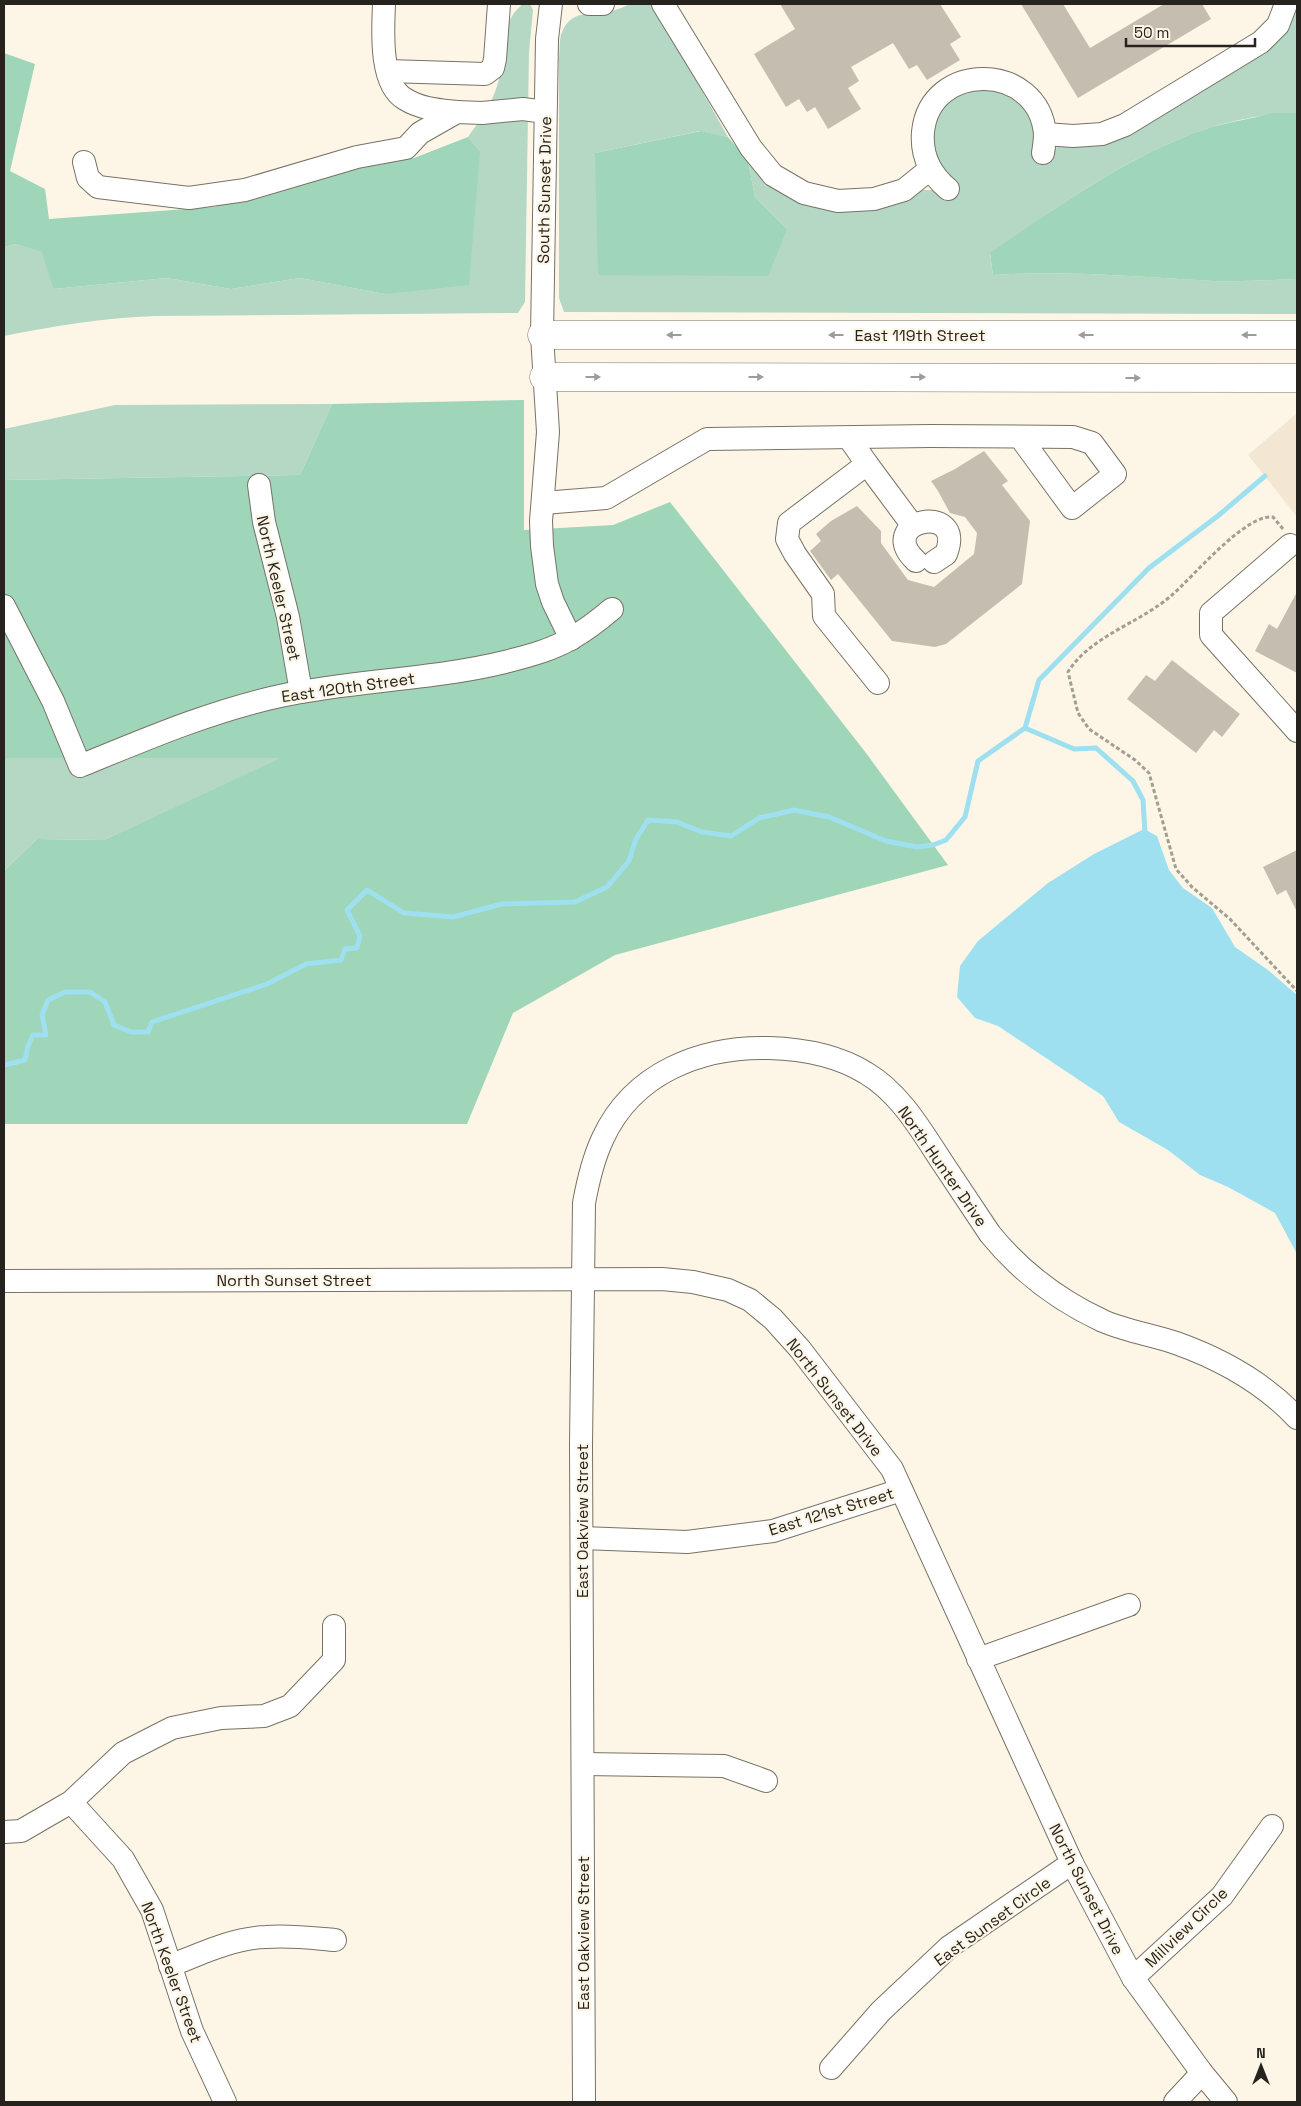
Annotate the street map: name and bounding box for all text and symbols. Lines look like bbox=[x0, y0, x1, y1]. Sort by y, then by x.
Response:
scale bar bbox=[1126, 15, 1255, 47]
text: 50 m bbox=[1134, 23, 1169, 42]
street label: South Sunset Drive bbox=[533, 116, 556, 264]
street label: East 119th Street bbox=[854, 325, 986, 346]
one-way arrow bbox=[665, 331, 681, 339]
one-way arrow bbox=[828, 331, 844, 339]
one-way arrow bbox=[1078, 331, 1094, 339]
one-way arrow bbox=[1240, 331, 1256, 339]
one-way arrow bbox=[585, 373, 601, 381]
one-way arrow bbox=[748, 373, 764, 381]
one-way arrow bbox=[910, 373, 926, 381]
one-way arrow bbox=[1125, 374, 1141, 382]
street label: North Keeler Street bbox=[252, 513, 305, 663]
street label: East 120th Street bbox=[280, 668, 416, 707]
street label: North Hunter Drive bbox=[893, 1102, 992, 1231]
street label: North Sunset Street bbox=[216, 1270, 372, 1291]
street label: North Sunset Drive bbox=[782, 1334, 887, 1461]
street label: East Oakview Street bbox=[572, 1444, 593, 1598]
street label: East 121st Street bbox=[766, 1483, 896, 1540]
street label: North Sunset Drive bbox=[1044, 1820, 1129, 1958]
street label: East Oakview Street bbox=[573, 1856, 594, 2010]
street label: East Sunset Circle bbox=[930, 1872, 1055, 1971]
street label: Millview Circle bbox=[1140, 1883, 1232, 1972]
street label: North Keeler Street bbox=[136, 1899, 207, 2046]
north arrow bbox=[1236, 2041, 1286, 2091]
text: N bbox=[1256, 2044, 1266, 2062]

